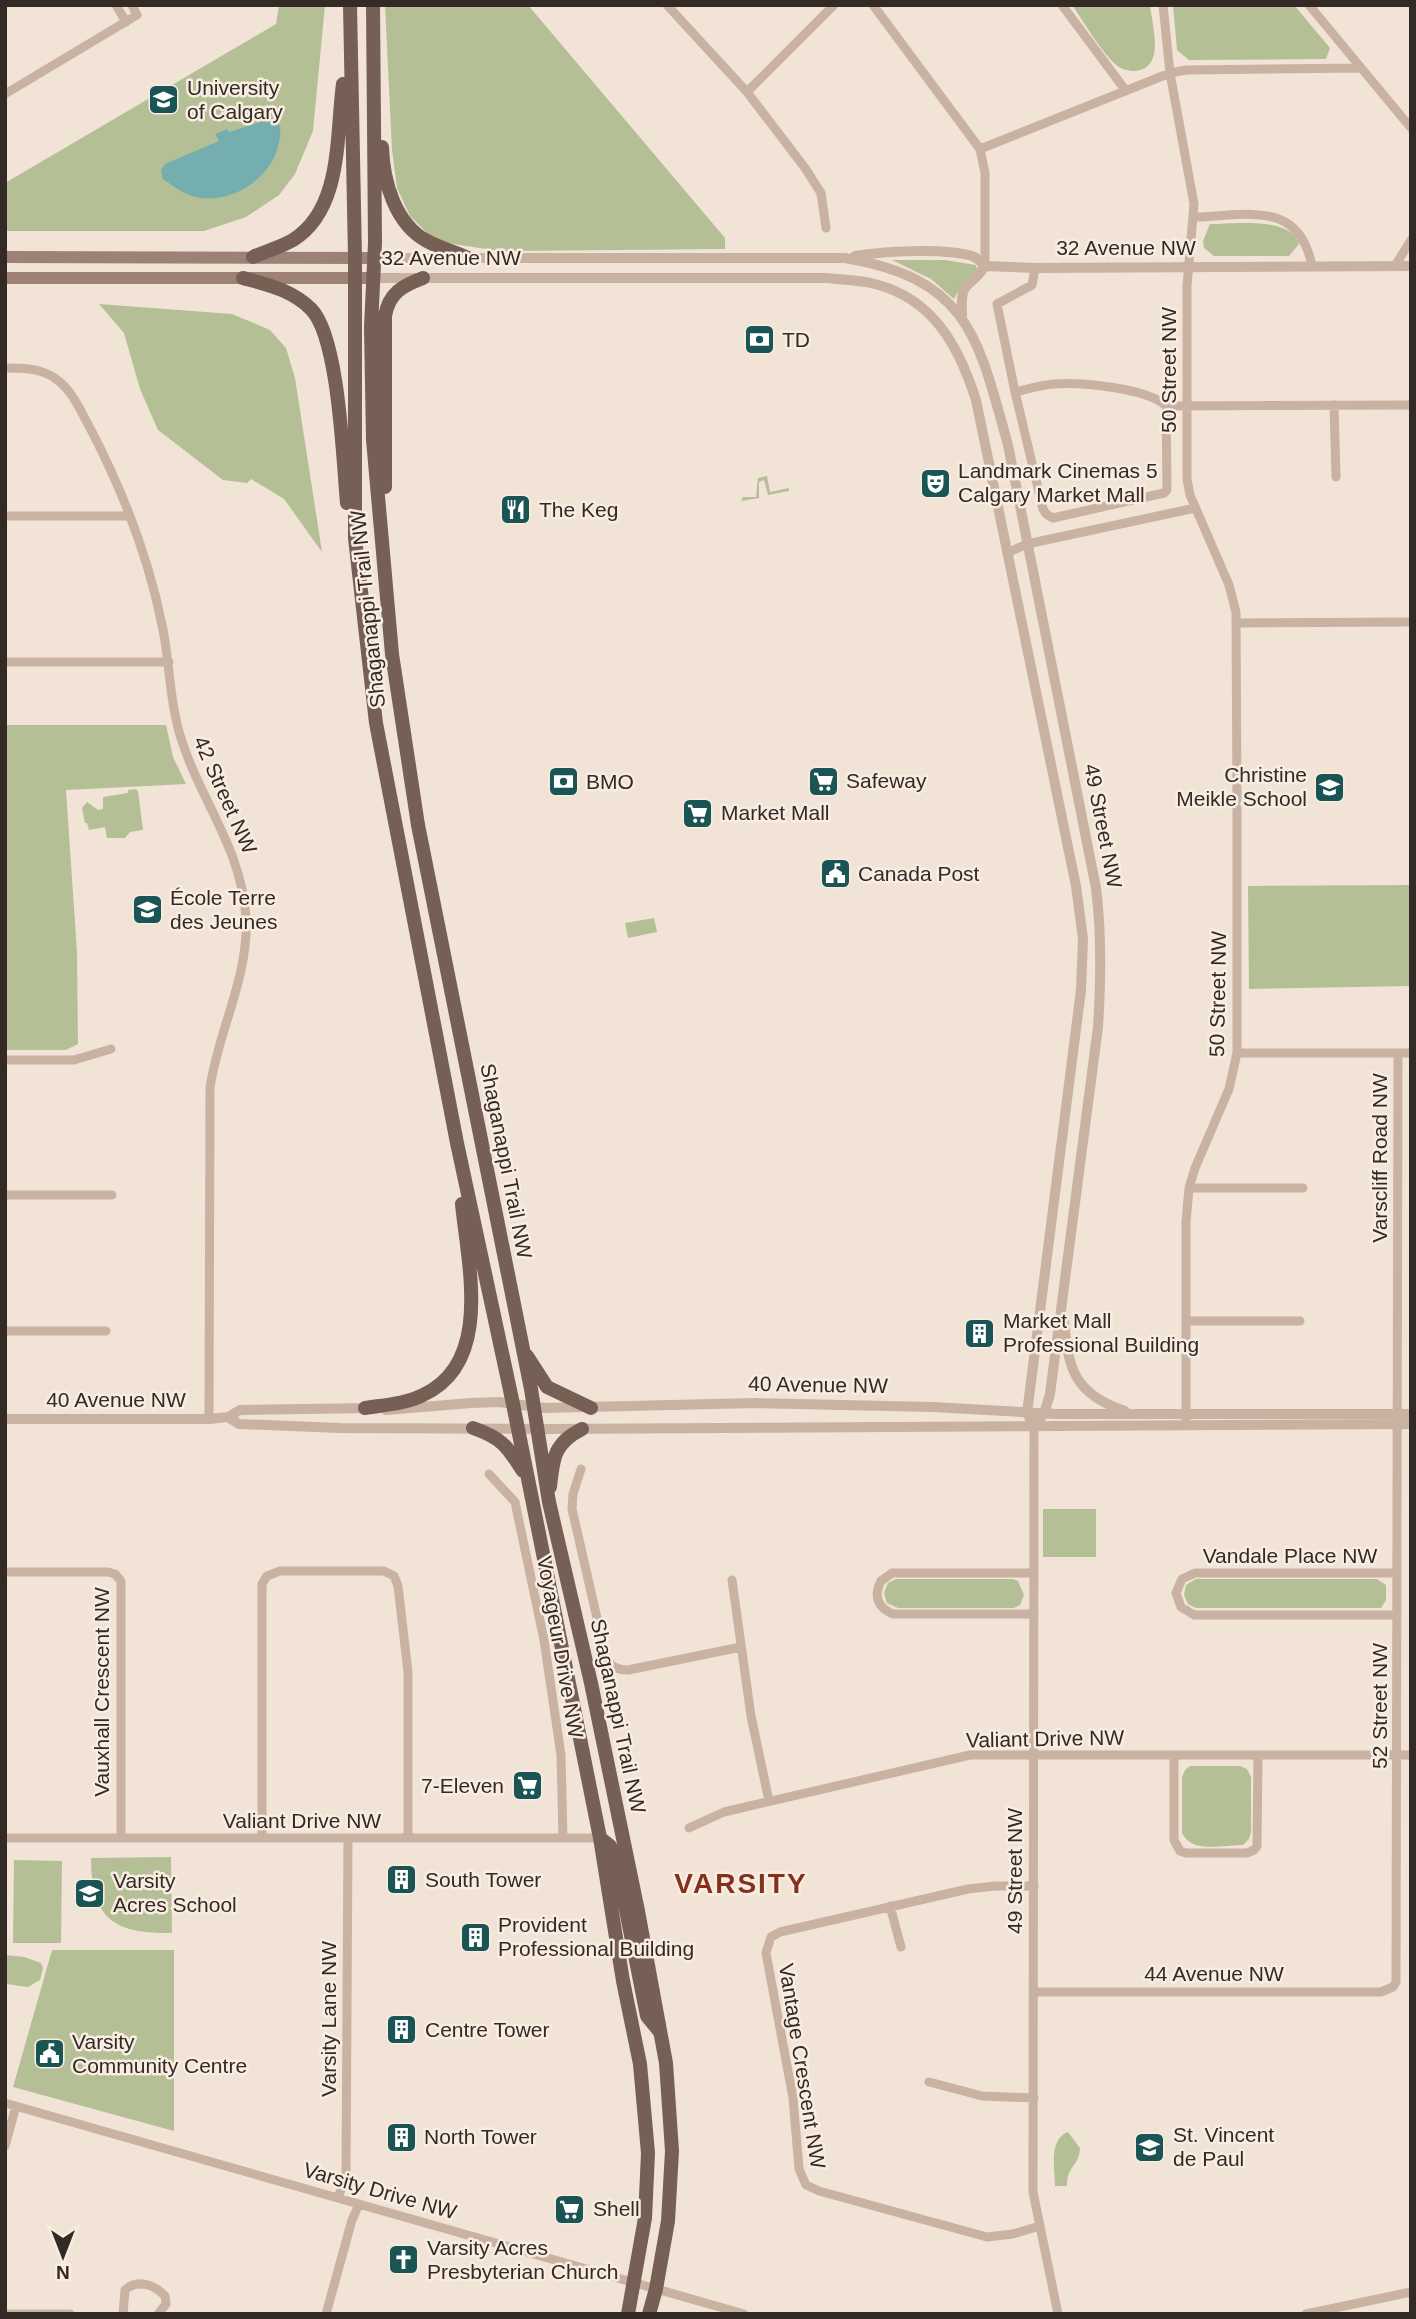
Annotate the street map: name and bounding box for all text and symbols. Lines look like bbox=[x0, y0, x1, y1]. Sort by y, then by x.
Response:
place label: University of Calgary bbox=[187, 76, 283, 123]
school or university icon: University of Calgary bbox=[147, 83, 181, 117]
street label: 32 Avenue NW bbox=[1056, 236, 1196, 259]
street label: 32 Avenue NW bbox=[381, 246, 521, 269]
street label: 50 Street NW bbox=[1157, 307, 1180, 433]
bank icon: TD bbox=[742, 323, 776, 357]
place label: TD bbox=[782, 328, 810, 351]
place label: Landmark Cinemas 5 Calgary Market Mall bbox=[958, 459, 1158, 506]
theatre icon: Landmark Cinemas 5 Calgary Market Mall bbox=[918, 466, 952, 500]
restaurant icon: The Keg bbox=[499, 493, 533, 527]
place label: The Keg bbox=[539, 498, 618, 521]
street label: Shaganappi Trail NW bbox=[346, 509, 389, 709]
street label: 42 Street NW bbox=[189, 733, 262, 857]
street label: 49 Street NW bbox=[1080, 762, 1127, 890]
place label: Christine Meikle School bbox=[1176, 763, 1307, 810]
supermarket icon: Safeway bbox=[806, 764, 840, 798]
bank icon: BMO bbox=[546, 765, 580, 799]
place label: Safeway bbox=[846, 769, 927, 792]
place label: BMO bbox=[586, 770, 634, 793]
school or university icon: Christine Meikle School bbox=[1313, 770, 1347, 804]
supermarket icon: Market Mall bbox=[681, 796, 715, 830]
place label: Market Mall bbox=[721, 801, 830, 824]
public building icon: Canada Post bbox=[818, 857, 852, 891]
place label: Canada Post bbox=[858, 862, 980, 885]
place label: École Terre des Jeunes bbox=[170, 886, 277, 933]
school or university icon: École Terre des Jeunes bbox=[130, 893, 164, 927]
street label: 50 Street NW bbox=[1205, 931, 1230, 1057]
street label: Shaganappi Trail NW bbox=[476, 1061, 537, 1261]
street label: Varscliff Road NW bbox=[1368, 1073, 1391, 1243]
place label: Market Mall Professional Building bbox=[1003, 1309, 1199, 1356]
building icon: Market Mall Professional Building bbox=[963, 1316, 997, 1350]
street label: 40 Avenue NW bbox=[748, 1372, 888, 1397]
street label: 40 Avenue NW bbox=[46, 1388, 186, 1411]
street label: Vandale Place NW bbox=[1203, 1544, 1378, 1567]
street label: Voyageur Drive NW bbox=[533, 1554, 588, 1740]
street label: Vauxhall Crescent NW bbox=[90, 1587, 113, 1797]
street label: Shaganappi Trail NW bbox=[587, 1616, 650, 1816]
street label: 52 Street NW bbox=[1368, 1643, 1391, 1769]
street label: Valiant Drive NW bbox=[966, 1726, 1125, 1751]
supermarket icon: 7-Eleven bbox=[510, 1769, 544, 1803]
place label: 7-Eleven bbox=[421, 1774, 504, 1797]
street label: 49 Street NW bbox=[1003, 1808, 1026, 1934]
street label: Valiant Drive NW bbox=[223, 1809, 381, 1832]
building icon: South Tower bbox=[385, 1863, 419, 1897]
place label: South Tower bbox=[425, 1868, 541, 1891]
district label: VARSITY bbox=[674, 1868, 808, 1899]
place label: Varsity Acres School bbox=[113, 1869, 237, 1916]
school or university icon: Varsity Acres School bbox=[73, 1876, 107, 1910]
place label: Provident Professional Building bbox=[498, 1913, 694, 1960]
building icon: Provident Professional Building bbox=[458, 1920, 492, 1954]
street label: Varsity Lane NW bbox=[317, 1941, 340, 2097]
street label: Vantage Crescent NW bbox=[775, 1962, 830, 2170]
street label: 44 Avenue NW bbox=[1144, 1962, 1284, 1985]
building icon: Centre Tower bbox=[385, 2013, 419, 2047]
place label: Centre Tower bbox=[425, 2018, 550, 2041]
place label: Varsity Community Centre bbox=[72, 2030, 247, 2077]
public building icon: Varsity Community Centre bbox=[32, 2037, 66, 2071]
building icon: North Tower bbox=[384, 2120, 418, 2154]
place label: St. Vincent de Paul bbox=[1173, 2123, 1274, 2170]
place label: North Tower bbox=[424, 2125, 537, 2148]
school or university icon: St. Vincent de Paul bbox=[1133, 2130, 1167, 2164]
street label: Varsity Drive NW bbox=[301, 2158, 460, 2223]
supermarket icon: Shell bbox=[553, 2192, 587, 2226]
place label: Shell bbox=[593, 2197, 640, 2220]
north arrow bbox=[28, 2221, 98, 2291]
place label: Varsity Acres Presbyterian Church bbox=[427, 2236, 618, 2283]
church icon: Varsity Acres Presbyterian Church bbox=[387, 2243, 421, 2277]
text: N bbox=[56, 2262, 70, 2283]

